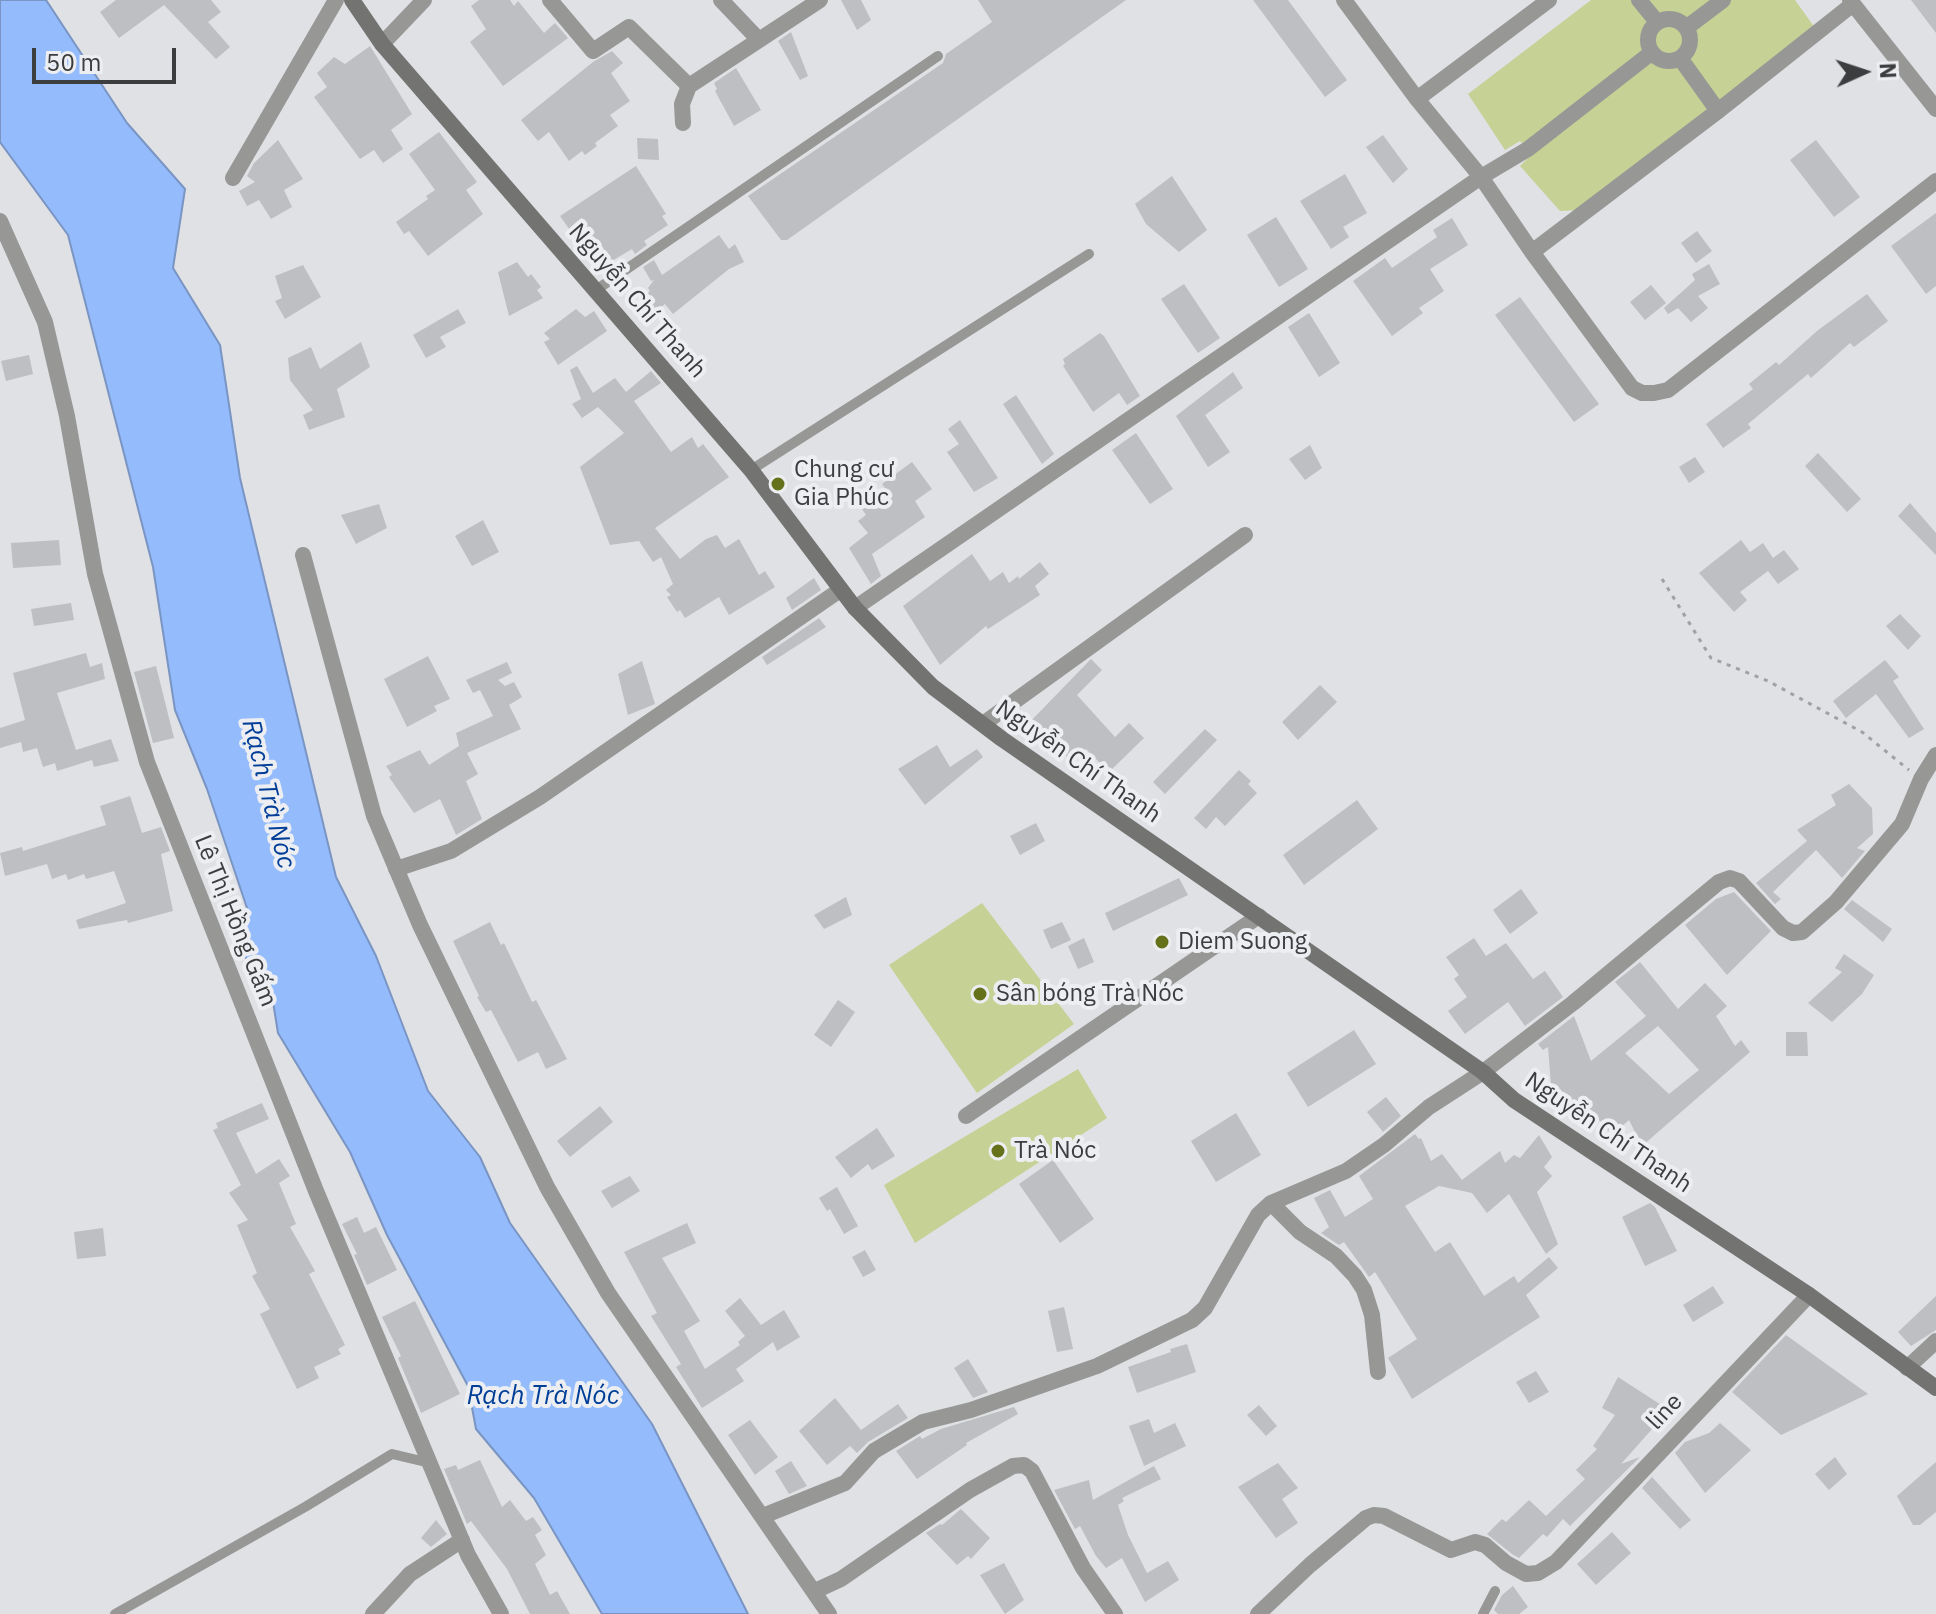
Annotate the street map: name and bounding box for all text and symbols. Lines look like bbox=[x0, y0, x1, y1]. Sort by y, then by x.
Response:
scale bar bbox=[36, 32, 180, 82]
north arrow bbox=[1824, 32, 1904, 112]
text: 50 m bbox=[46, 46, 101, 78]
text: N bbox=[1874, 62, 1903, 79]
street label: Nguyễn Chí Thanh bbox=[562, 218, 712, 384]
place label: Chung cư Gia Phúc bbox=[794, 456, 894, 512]
marker: Chung cư Gia Phúc bbox=[769, 475, 787, 493]
street label: Nguyễn Chí Thanh bbox=[990, 694, 1166, 830]
water label: Rạch Trà Nóc bbox=[234, 716, 302, 872]
street label: Lê Thị Hồng Gấm bbox=[187, 831, 283, 1011]
place label: Diem Suong bbox=[1178, 928, 1307, 956]
marker: Diem Suong bbox=[1153, 933, 1171, 951]
place label: Sân bóng Trà Nóc bbox=[996, 980, 1184, 1008]
marker: Sân bóng Trà Nóc bbox=[971, 985, 989, 1003]
street label: Nguyễn Chí Thanh bbox=[1519, 1067, 1697, 1199]
place label: Trà Nóc bbox=[1014, 1137, 1096, 1165]
marker: Trà Nóc bbox=[989, 1142, 1007, 1160]
water label: Rạch Trà Nóc bbox=[467, 1380, 619, 1412]
street label: line bbox=[1641, 1388, 1689, 1436]

